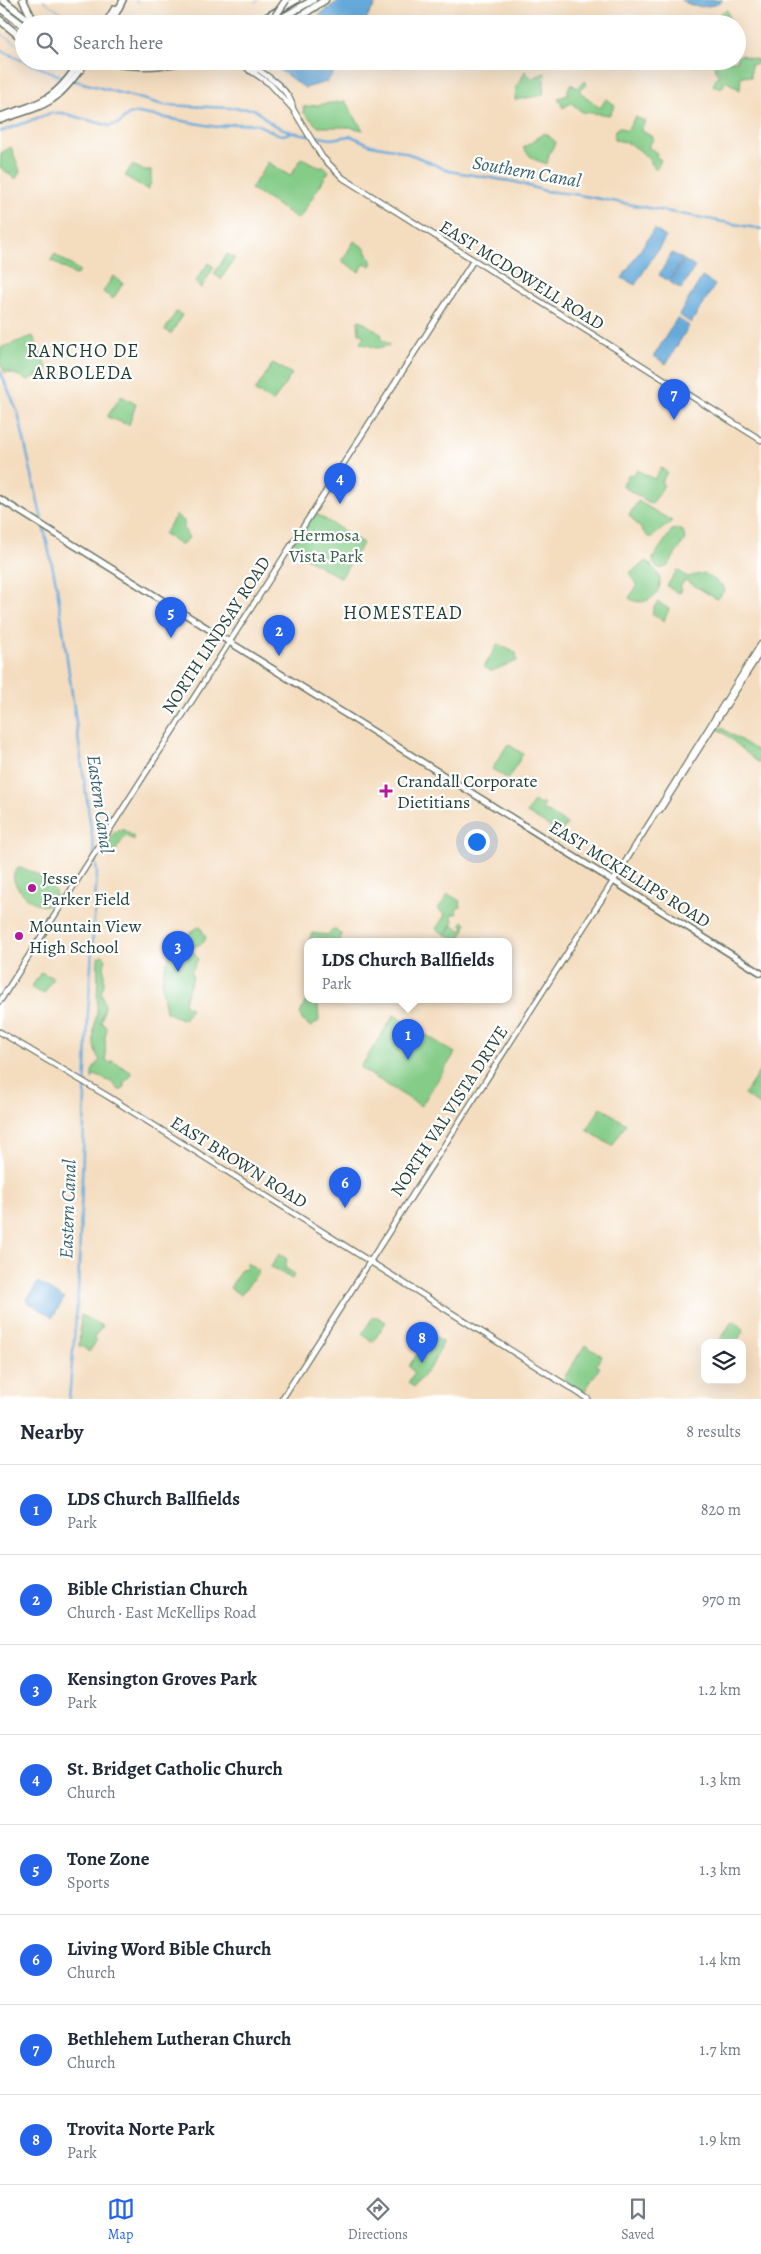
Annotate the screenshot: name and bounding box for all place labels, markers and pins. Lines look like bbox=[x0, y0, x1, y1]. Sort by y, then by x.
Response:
pin: 7 bbox=[658, 379, 690, 420]
pin: 4 bbox=[324, 463, 356, 504]
pin: 5 bbox=[155, 597, 187, 638]
pin: 2 bbox=[263, 615, 295, 656]
place label: Crandall Corporate Dietitians bbox=[397, 769, 538, 814]
marker: Crandall Corporate Dietitians bbox=[379, 784, 393, 798]
place label: Jesse Parker Field bbox=[42, 866, 130, 911]
marker: Jesse Parker Field bbox=[26, 882, 38, 894]
place label: Mountain View High School bbox=[29, 914, 142, 959]
marker: Mountain View High School bbox=[13, 930, 25, 942]
pin: 3 bbox=[162, 931, 194, 972]
pin: 1 bbox=[392, 1019, 424, 1060]
pin: 6 bbox=[329, 1167, 361, 1208]
pin: 8 bbox=[406, 1322, 438, 1363]

